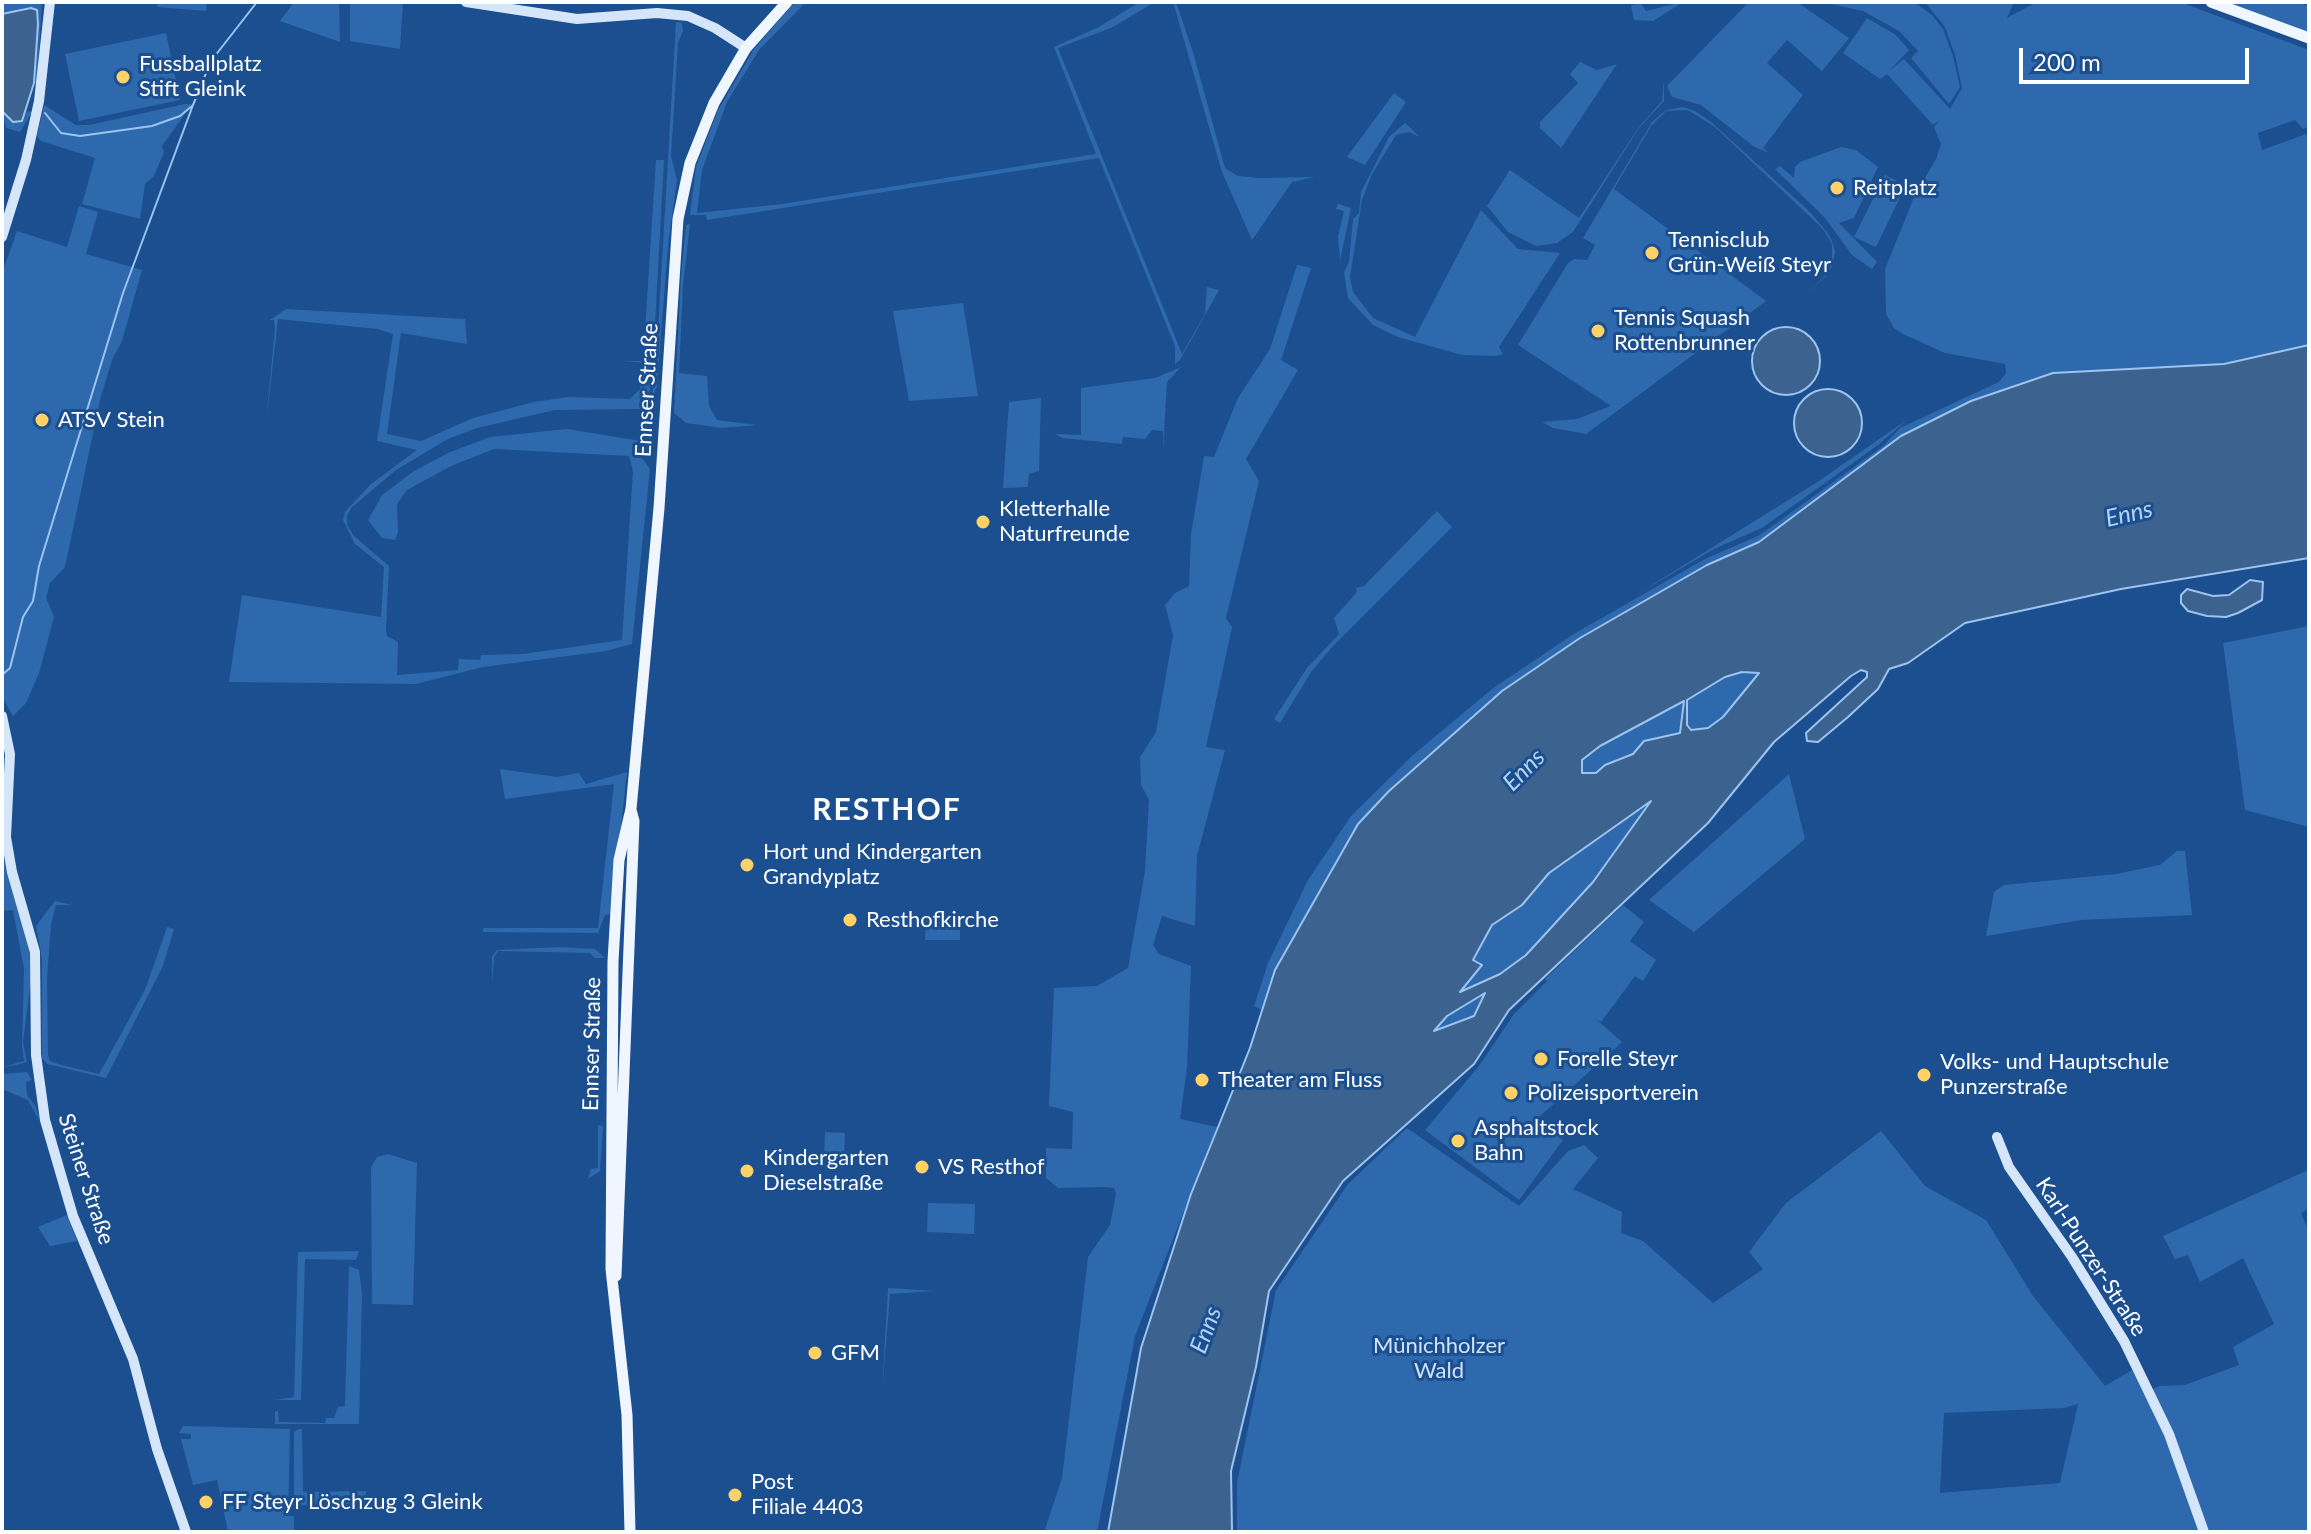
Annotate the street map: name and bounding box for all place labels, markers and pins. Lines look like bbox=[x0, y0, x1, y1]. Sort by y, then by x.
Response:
place label: Fussballplatz Stift Gleink bbox=[139, 51, 262, 102]
marker: Fussballplatz Stift Gleink bbox=[114, 68, 132, 86]
place label: Reitplatz bbox=[1853, 175, 1937, 201]
marker: Reitplatz bbox=[1828, 179, 1846, 197]
place label: Tennisclub Grün-Weiß Steyr bbox=[1668, 227, 1831, 278]
marker: Tennisclub Grün-Weiß Steyr bbox=[1643, 244, 1661, 262]
place label: Tennis Squash Rottenbrunner bbox=[1614, 305, 1755, 356]
marker: Tennis Squash Rottenbrunner bbox=[1589, 322, 1607, 340]
place label: ATSV Stein bbox=[58, 407, 165, 433]
marker: ATSV Stein bbox=[33, 411, 51, 429]
place label: Kletterhalle Naturfreunde bbox=[999, 496, 1130, 548]
marker: Kletterhalle Naturfreunde bbox=[974, 513, 992, 531]
place label: Hort und Kindergarten Grandyplatz bbox=[763, 839, 982, 890]
marker: Hort und Kindergarten Grandyplatz bbox=[738, 856, 756, 874]
place label: Resthofkirche bbox=[866, 907, 999, 933]
marker: Resthofkirche bbox=[841, 911, 859, 929]
place label: Forelle Steyr bbox=[1557, 1046, 1678, 1072]
place label: Volks- und Hauptschule Punzerstraße bbox=[1940, 1049, 2169, 1100]
marker: Forelle Steyr bbox=[1532, 1050, 1550, 1068]
marker: Volks- und Hauptschule Punzerstraße bbox=[1915, 1066, 1933, 1084]
place label: Theater am Fluss bbox=[1218, 1067, 1382, 1093]
marker: Theater am Fluss bbox=[1193, 1071, 1211, 1089]
place label: Polizeisportverein bbox=[1527, 1080, 1699, 1106]
marker: Polizeisportverein bbox=[1502, 1084, 1520, 1102]
place label: Asphaltstock Bahn bbox=[1474, 1115, 1599, 1166]
marker: Asphaltstock Bahn bbox=[1449, 1132, 1467, 1150]
place label: Kindergarten Dieselstraße bbox=[763, 1145, 889, 1196]
place label: VS Resthof bbox=[938, 1154, 1044, 1180]
marker: VS Resthof bbox=[913, 1158, 931, 1176]
marker: Kindergarten Dieselstraße bbox=[738, 1162, 756, 1180]
place label: GFM bbox=[831, 1340, 880, 1366]
marker: GFM bbox=[806, 1344, 824, 1362]
place label: Post Filiale 4403 bbox=[751, 1469, 864, 1520]
marker: Post Filiale 4403 bbox=[726, 1486, 744, 1504]
place label: FF Steyr Löschzug 3 Gleink bbox=[222, 1489, 483, 1515]
marker: FF Steyr Löschzug 3 Gleink bbox=[197, 1493, 215, 1511]

